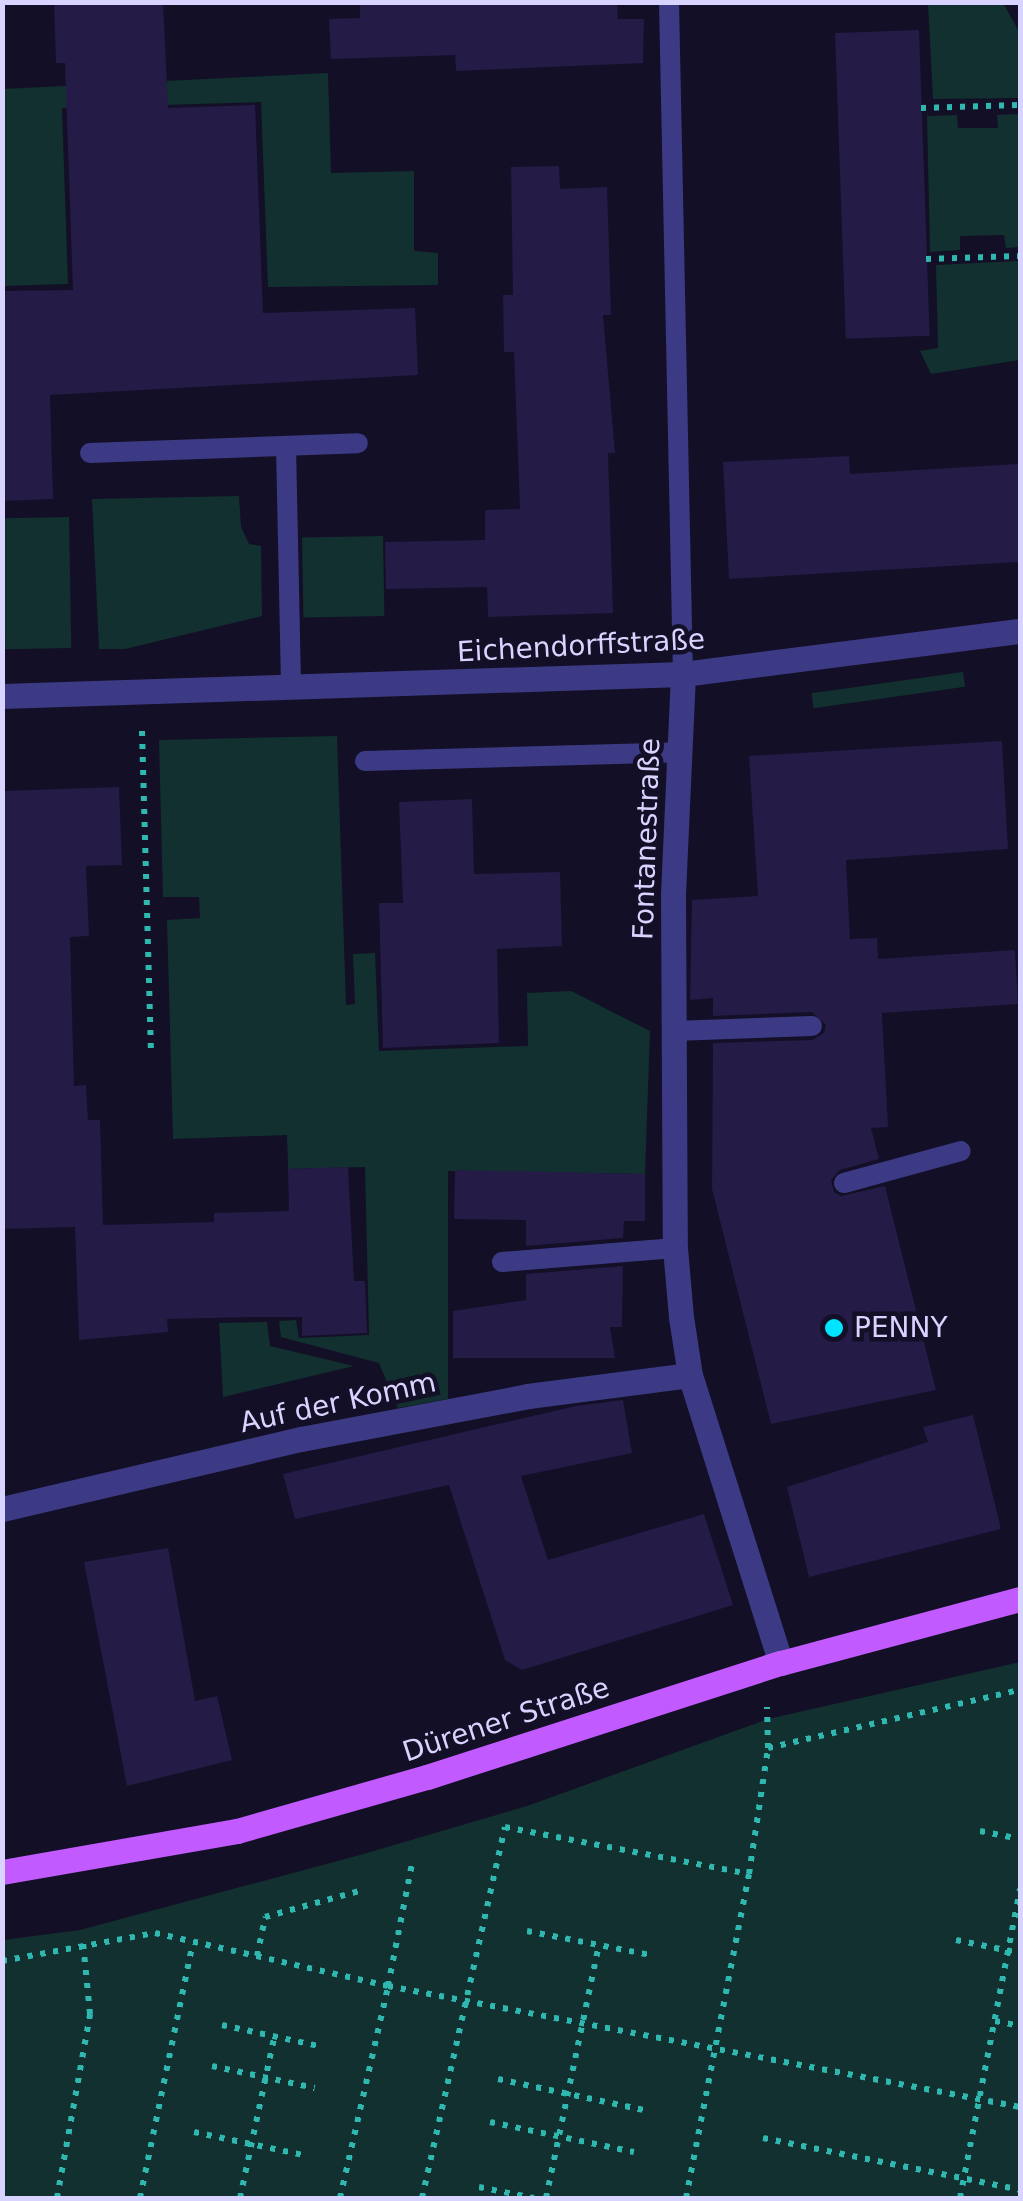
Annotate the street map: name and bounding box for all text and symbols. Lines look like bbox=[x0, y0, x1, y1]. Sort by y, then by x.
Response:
street label: Eichendorffstraße bbox=[456, 623, 706, 669]
street label: Fontanestraße bbox=[627, 737, 667, 941]
place label: PENNY bbox=[854, 1311, 948, 1345]
marker: PENNY bbox=[823, 1317, 845, 1339]
street label: Auf der Komm bbox=[237, 1366, 439, 1440]
street label: Dürener Straße bbox=[399, 1671, 613, 1769]

